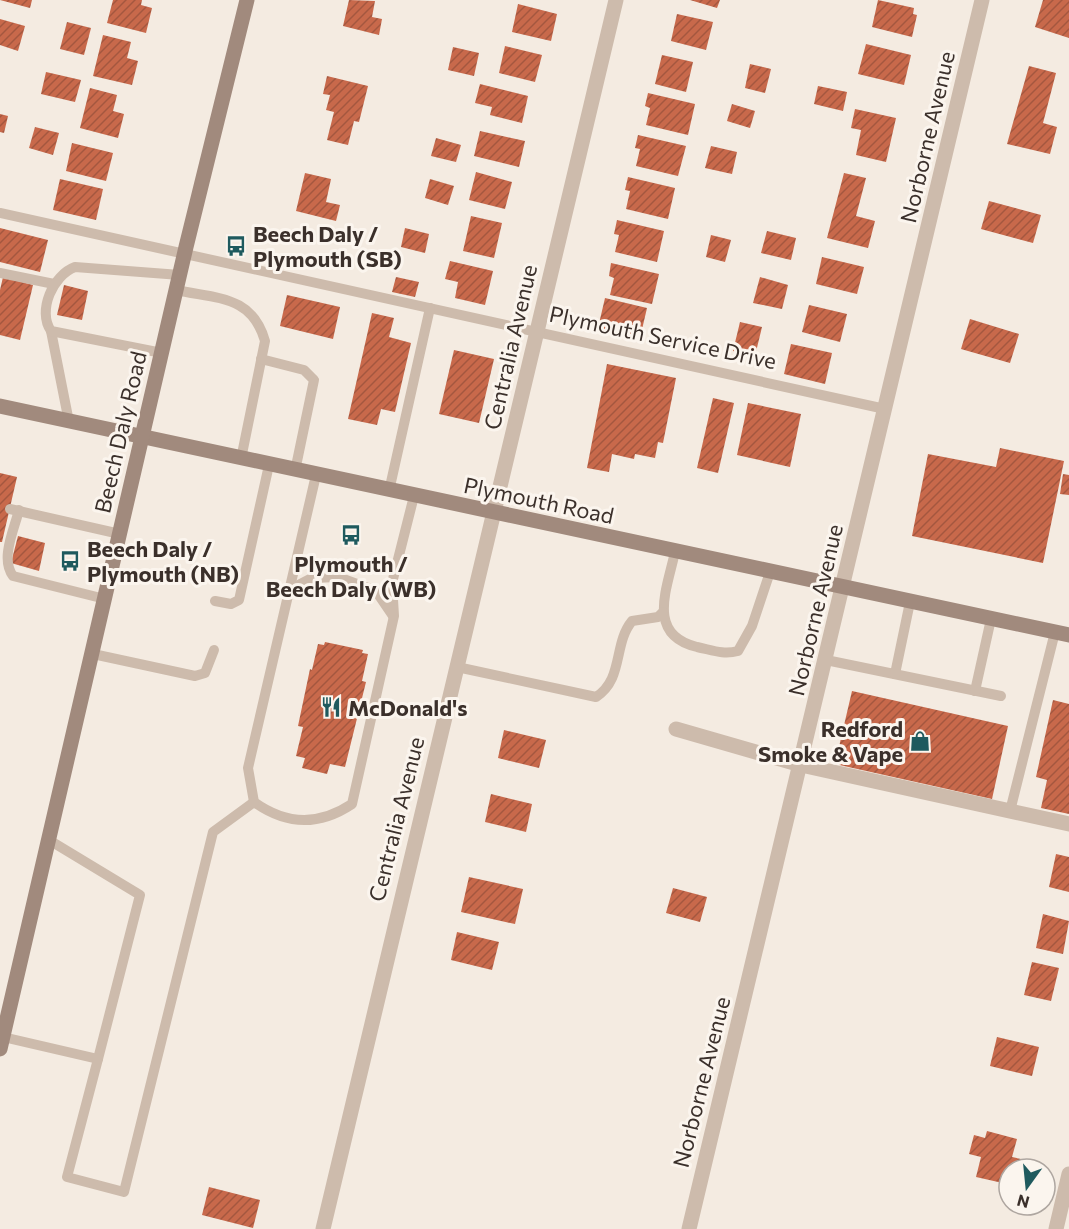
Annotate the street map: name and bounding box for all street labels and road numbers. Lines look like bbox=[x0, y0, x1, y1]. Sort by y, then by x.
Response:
street label: Norborne Avenue bbox=[894, 49, 960, 225]
street label: Centralia Avenue bbox=[478, 262, 542, 432]
street label: Plymouth Service Drive bbox=[547, 300, 779, 374]
street label: Beech Daly Road bbox=[88, 348, 152, 516]
street label: Plymouth Road bbox=[462, 471, 616, 529]
street label: Norborne Avenue bbox=[782, 522, 848, 698]
street label: Centralia Avenue bbox=[362, 734, 430, 904]
street label: Norborne Avenue bbox=[667, 994, 735, 1170]

